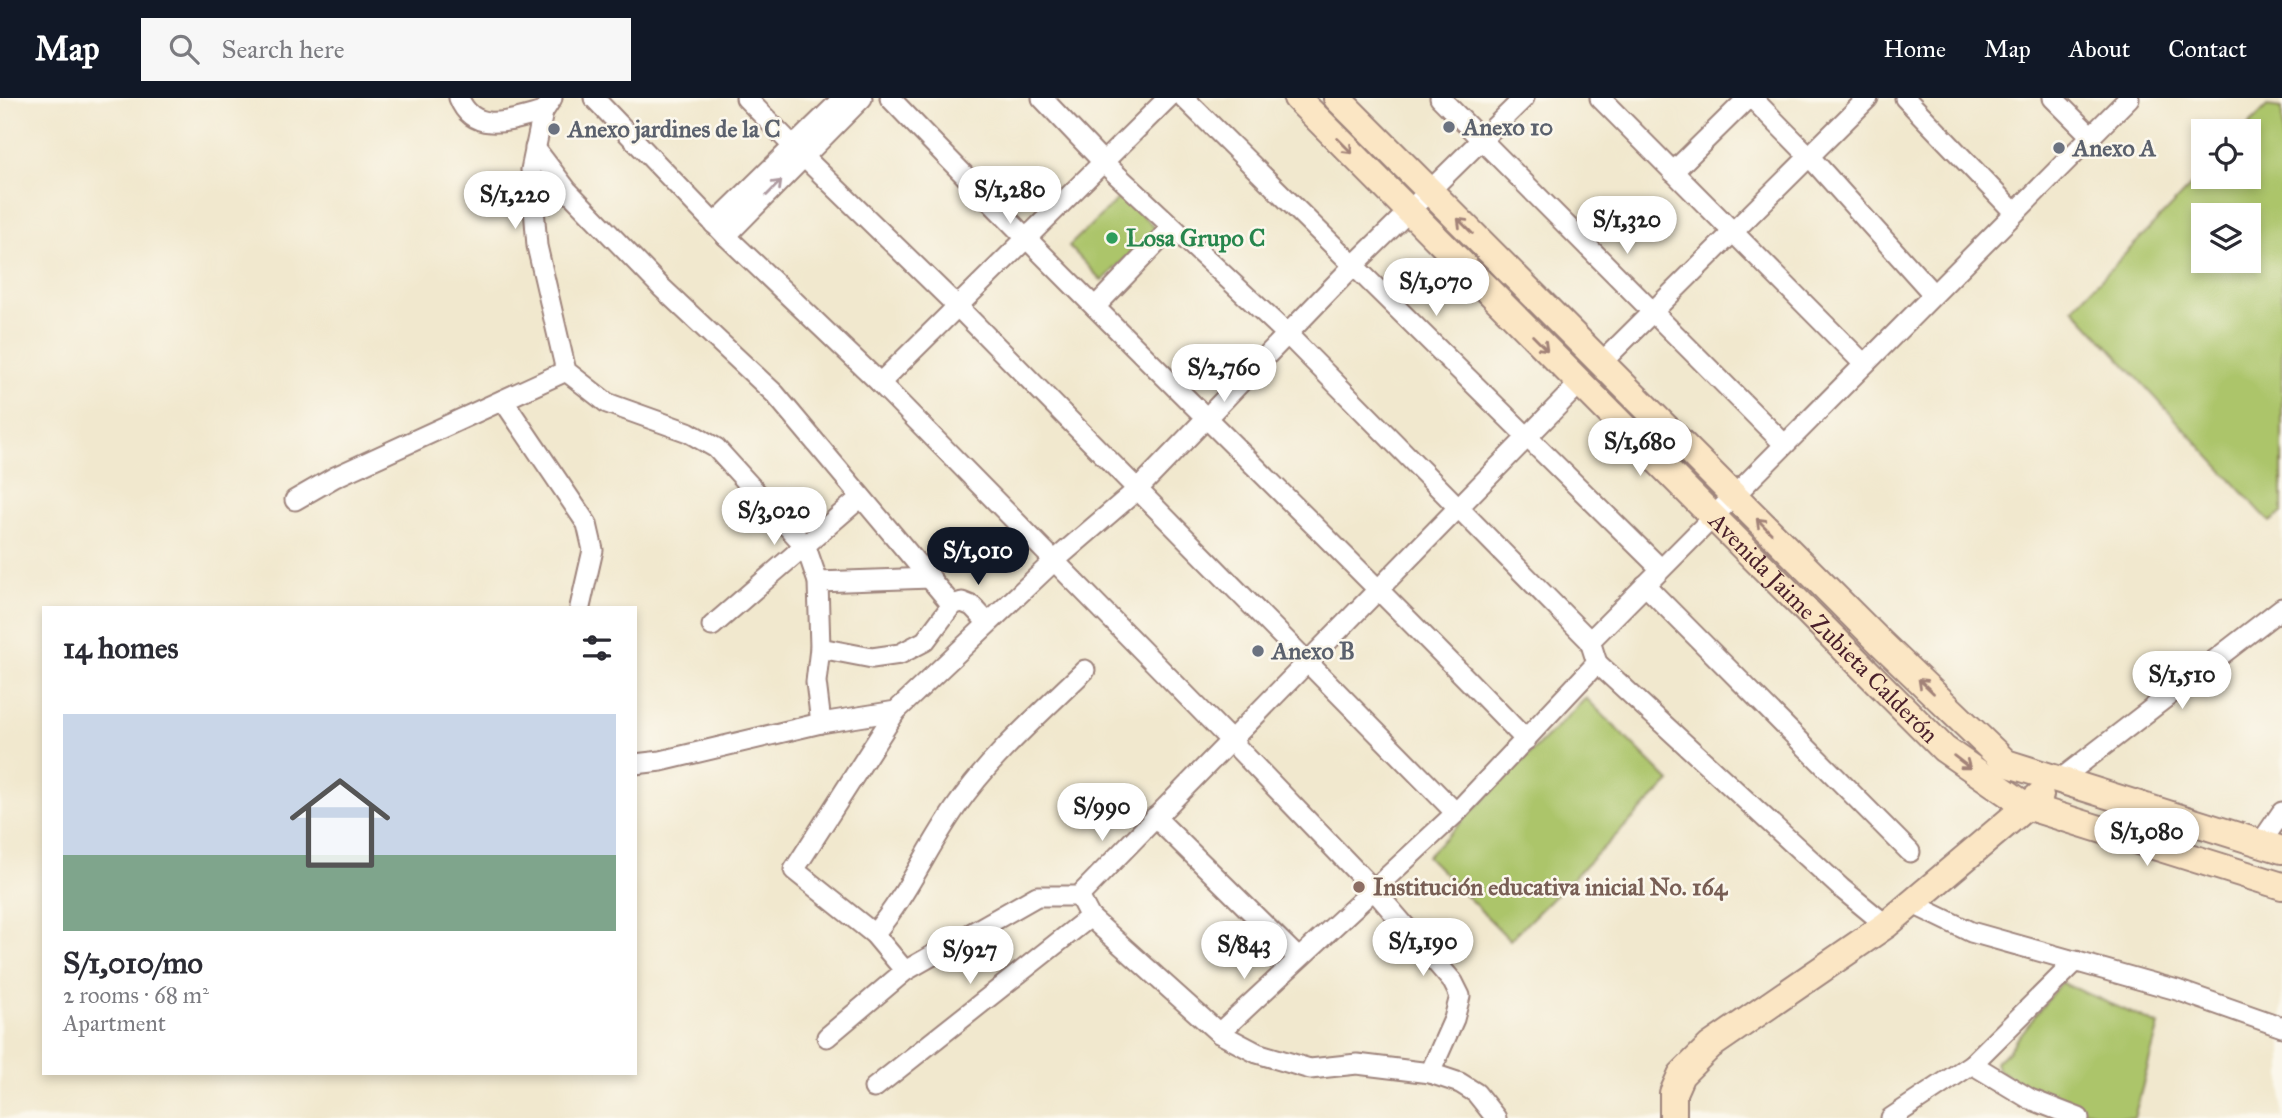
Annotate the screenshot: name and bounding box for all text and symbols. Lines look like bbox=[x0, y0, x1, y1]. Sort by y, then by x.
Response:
search box bbox=[141, 18, 631, 81]
text: Map bbox=[35, 29, 99, 69]
icon: search bbox=[165, 30, 203, 68]
text: Search here bbox=[221, 33, 345, 65]
text: Home bbox=[1883, 34, 1946, 64]
text: Map bbox=[1984, 34, 2031, 64]
text: About bbox=[2069, 34, 2130, 64]
text: Contact bbox=[2168, 34, 2247, 64]
place label: Anexo 10 bbox=[1461, 112, 1553, 142]
place label: Anexo jardines de la C bbox=[566, 114, 781, 144]
marker: Anexo 10 bbox=[1441, 119, 1457, 135]
map controls bbox=[2191, 119, 2261, 273]
button: locate bbox=[2191, 119, 2261, 189]
marker: Anexo jardines de la C bbox=[546, 121, 562, 137]
place label: Anexo A bbox=[2071, 133, 2157, 163]
one-way arrow bbox=[1336, 138, 1353, 155]
marker: Anexo A bbox=[2051, 140, 2067, 156]
pin: S/1,280 bbox=[945, 166, 1075, 226]
pin: S/1,220 bbox=[450, 172, 580, 231]
text: S/1,280 bbox=[974, 175, 1046, 203]
text: S/1,220 bbox=[480, 180, 550, 208]
one-way arrow bbox=[766, 180, 783, 197]
pin: S/1,320 bbox=[1562, 197, 1692, 256]
button: layers bbox=[2191, 203, 2261, 273]
text: S/1,320 bbox=[1593, 205, 1661, 233]
one-way arrow bbox=[1457, 218, 1474, 235]
place label: Losa Grupo C bbox=[1126, 223, 1265, 253]
marker: Losa Grupo C bbox=[1104, 230, 1120, 246]
pin: S/1,070 bbox=[1371, 258, 1501, 318]
text: S/1,070 bbox=[1399, 267, 1473, 295]
one-way arrow bbox=[1531, 334, 1548, 351]
pin: S/2,760 bbox=[1159, 344, 1289, 404]
text: S/2,760 bbox=[1187, 353, 1261, 381]
pin: S/1,680 bbox=[1575, 418, 1705, 478]
text: S/1,680 bbox=[1604, 427, 1676, 455]
pin: S/3,020 bbox=[709, 488, 839, 547]
text: S/3,020 bbox=[738, 496, 810, 524]
street label: Avenida Jaime Zubieta Calderón bbox=[1702, 505, 1945, 750]
one-way arrow bbox=[1756, 518, 1773, 535]
pin: S/1,010 bbox=[913, 528, 1043, 587]
text: S/1,010 bbox=[943, 536, 1013, 564]
icon: filters bbox=[578, 629, 616, 667]
text: 14 homes bbox=[63, 630, 178, 666]
place label: Anexo B bbox=[1270, 636, 1355, 666]
marker: Anexo B bbox=[1250, 643, 1266, 659]
pin: S/1,510 bbox=[2117, 652, 2247, 711]
text: S/1,510 bbox=[2148, 660, 2216, 688]
one-way arrow bbox=[1917, 678, 1934, 695]
one-way arrow bbox=[1952, 754, 1971, 769]
icon: home bbox=[277, 760, 403, 886]
pin: S/990 bbox=[1053, 784, 1151, 843]
text: S/990 bbox=[1073, 792, 1131, 820]
pin: S/1,080 bbox=[2082, 808, 2212, 868]
text: S/1,080 bbox=[2110, 817, 2184, 845]
place label: Institución educativa inicial No. 164 bbox=[1373, 872, 1729, 902]
marker: Institución educativa inicial No. 164 bbox=[1351, 879, 1367, 895]
pin: S/1,190 bbox=[1358, 918, 1488, 978]
pin: S/843 bbox=[1195, 922, 1293, 981]
pin: S/927 bbox=[921, 926, 1019, 986]
text: S/1,190 bbox=[1388, 927, 1458, 955]
text: S/843 bbox=[1217, 930, 1271, 958]
text: S/927 bbox=[943, 935, 997, 963]
text: S/1,010/mo bbox=[63, 945, 203, 981]
text: 2 rooms · 68 m² bbox=[63, 981, 209, 1009]
text: Apartment bbox=[63, 1009, 166, 1037]

